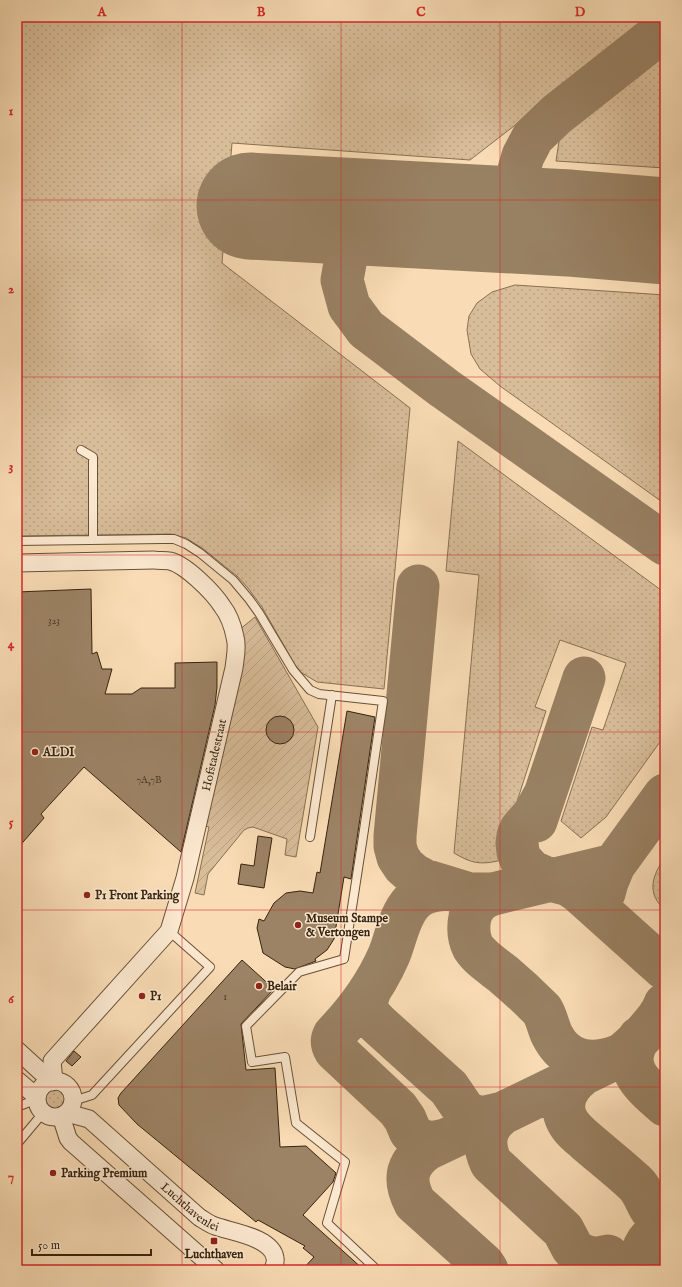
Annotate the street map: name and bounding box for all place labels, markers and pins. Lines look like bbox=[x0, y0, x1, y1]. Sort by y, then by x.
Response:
place label: ALDI bbox=[42, 745, 75, 760]
marker: ALDI bbox=[30, 747, 40, 757]
place label: P1 Front Parking bbox=[95, 888, 180, 904]
marker: P1 Front Parking bbox=[82, 890, 92, 900]
place label: Museum Stampe & Vertongen bbox=[306, 911, 388, 941]
marker: Museum Stampe & Vertongen bbox=[293, 920, 303, 930]
place label: Belair bbox=[267, 979, 297, 994]
marker: Belair bbox=[254, 981, 264, 991]
place label: P1 bbox=[150, 989, 162, 1004]
marker: P1 bbox=[137, 991, 147, 1001]
place label: Parking Premium bbox=[61, 1166, 148, 1182]
marker: Parking Premium bbox=[48, 1168, 58, 1178]
marker: Luchthaven bbox=[209, 1236, 219, 1246]
place label: Luchthaven bbox=[184, 1247, 244, 1262]

